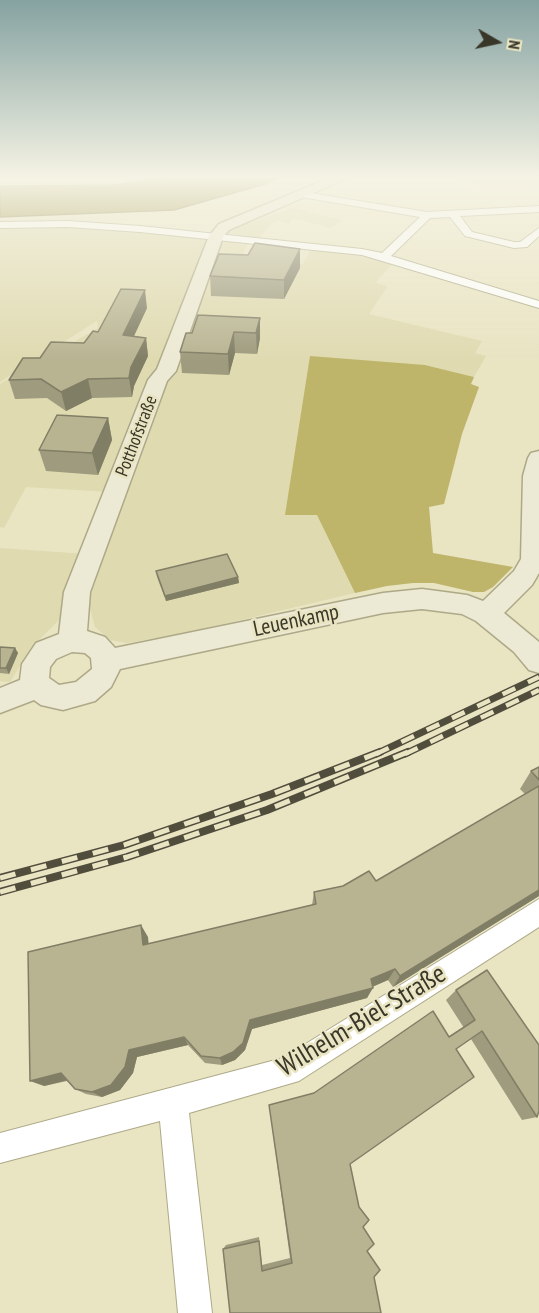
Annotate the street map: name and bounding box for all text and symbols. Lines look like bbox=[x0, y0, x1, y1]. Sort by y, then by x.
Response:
north arrow bbox=[467, 12, 527, 72]
text: N bbox=[504, 39, 525, 51]
street label: Potthofstraße bbox=[112, 393, 162, 479]
street label: Leuenkamp bbox=[251, 599, 341, 643]
street label: Wilhelm-Biel-Straße bbox=[272, 958, 452, 1084]

